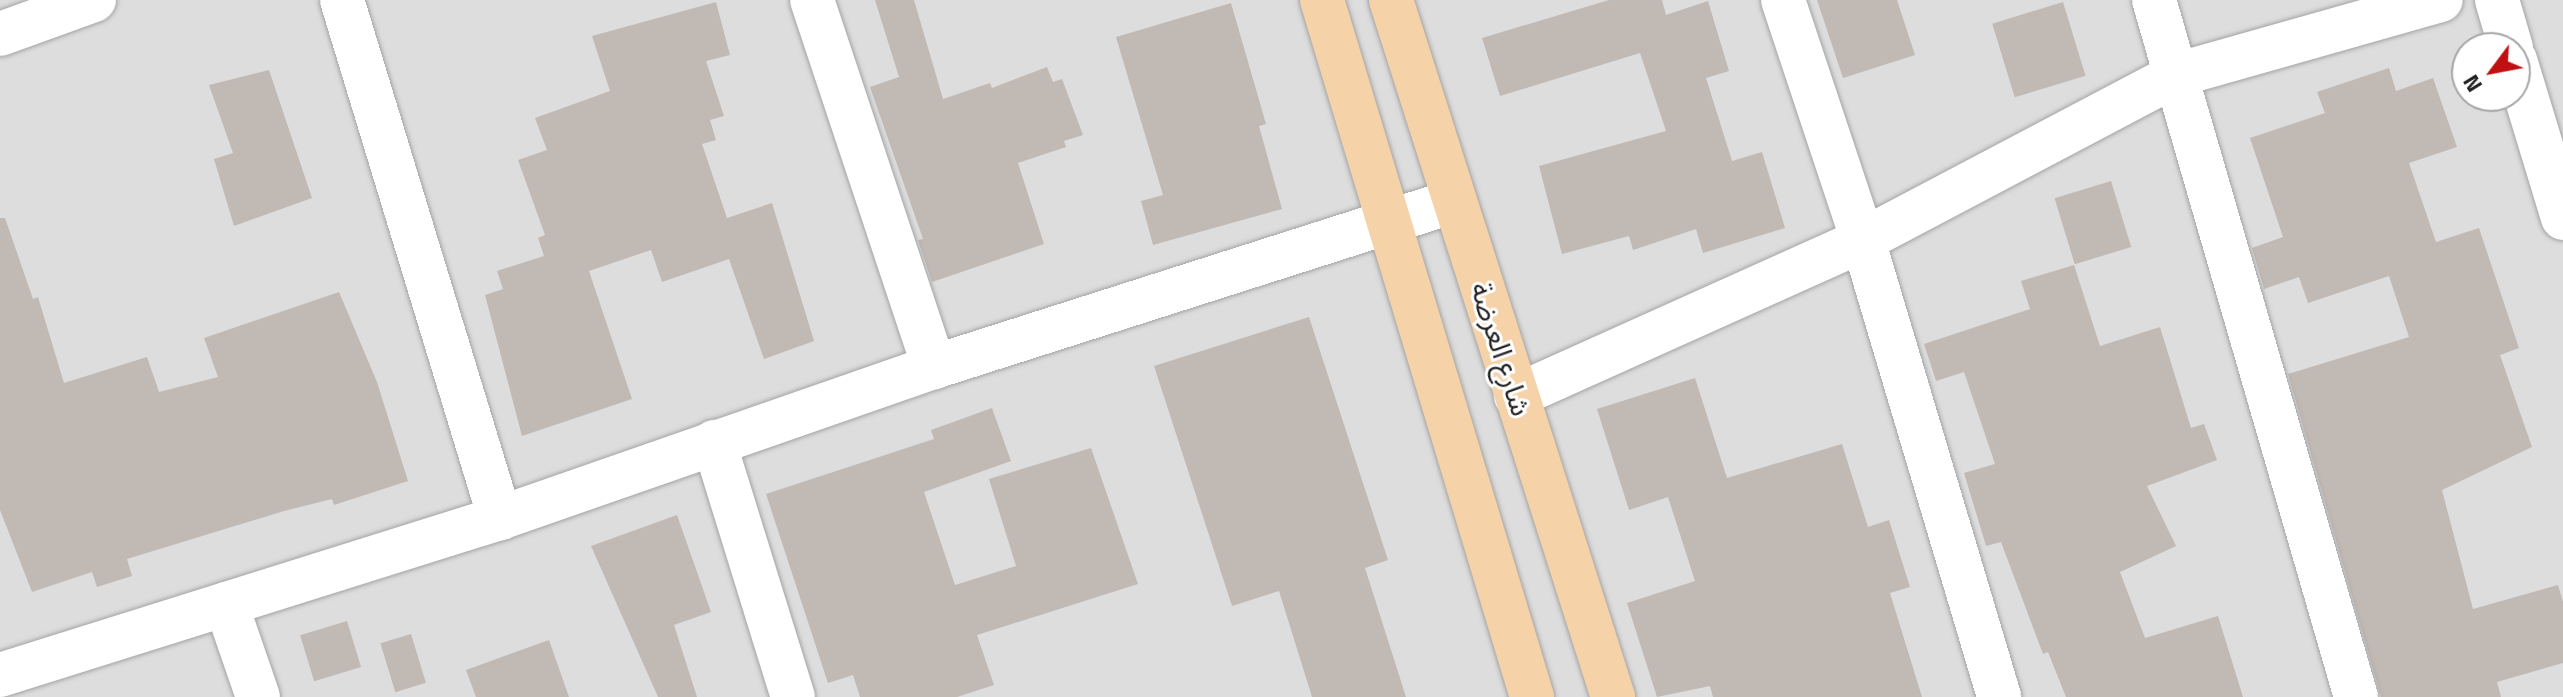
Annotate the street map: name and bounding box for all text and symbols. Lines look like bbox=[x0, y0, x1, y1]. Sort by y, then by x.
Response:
north arrow bbox=[2451, 32, 2531, 112]
text: N bbox=[2454, 68, 2491, 99]
street label: شارع العرضة bbox=[1464, 278, 1538, 420]

